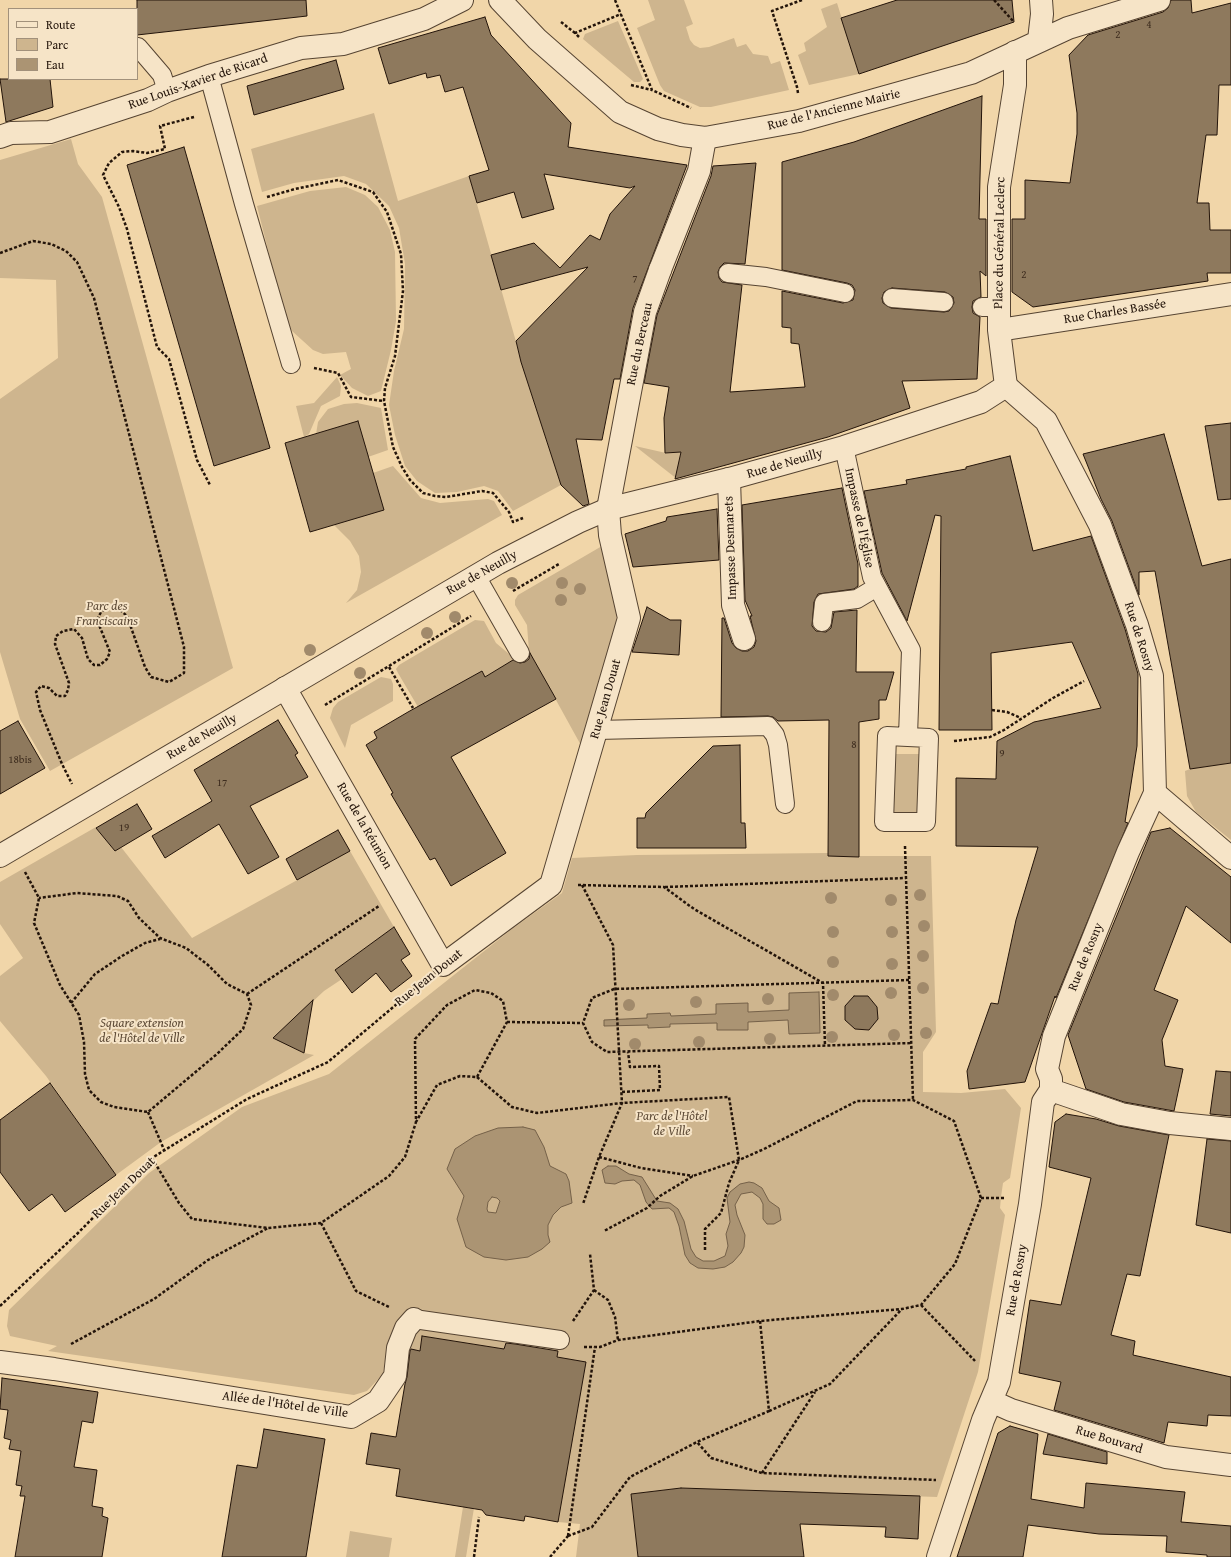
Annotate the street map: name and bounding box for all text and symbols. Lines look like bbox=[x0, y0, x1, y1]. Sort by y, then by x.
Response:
legend bbox=[8, 8, 138, 80]
text: Route bbox=[46, 16, 75, 33]
house number: 4 bbox=[1146, 18, 1152, 32]
house number: 2 bbox=[1115, 28, 1121, 42]
text: Parc bbox=[46, 36, 68, 53]
street label: Rue Louis-Xavier de Ricard bbox=[126, 51, 270, 113]
text: Eau bbox=[46, 56, 64, 73]
street label: Rue de l'Ancienne Mairie bbox=[766, 86, 902, 134]
street label: Place du Général Leclerc bbox=[991, 177, 1009, 309]
house number: 2 bbox=[1021, 268, 1027, 282]
house number: 7 bbox=[632, 272, 638, 286]
street label: Rue Charles Bassée bbox=[1063, 296, 1167, 328]
street label: Rue du Berceau bbox=[624, 301, 656, 387]
street label: Rue de Neuilly bbox=[745, 446, 825, 482]
street label: Impasse de l'Église bbox=[841, 467, 877, 569]
street label: Impasse Desmarets bbox=[721, 496, 741, 600]
street label: Rue de Neuilly bbox=[444, 547, 520, 599]
park label: Parc des Franciscains bbox=[76, 599, 138, 630]
street label: Rue de Rosny bbox=[1120, 600, 1158, 674]
street label: Rue Jean Douat bbox=[587, 657, 625, 741]
street label: Rue de Neuilly bbox=[164, 711, 240, 763]
house number: 8 bbox=[851, 738, 857, 752]
house number: 9 bbox=[999, 747, 1005, 761]
house number: 18bis bbox=[8, 753, 32, 767]
house number: 17 bbox=[217, 776, 227, 790]
street label: Rue de la Réunion bbox=[333, 780, 395, 872]
house number: 19 bbox=[119, 821, 129, 835]
street label: Rue de Rosny bbox=[1065, 920, 1107, 994]
street label: Rue Jean Douat bbox=[392, 946, 466, 1010]
park label: Square extension de l'Hôtel de Ville bbox=[99, 1016, 185, 1047]
park label: Parc de l'Hôtel de Ville bbox=[637, 1109, 707, 1140]
street label: Rue Jean Douat bbox=[89, 1154, 159, 1222]
street label: Rue de Rosny bbox=[1003, 1243, 1031, 1317]
street label: Allée de l'Hôtel de Ville bbox=[221, 1388, 349, 1422]
street label: Rue Bouvard bbox=[1074, 1422, 1144, 1458]

